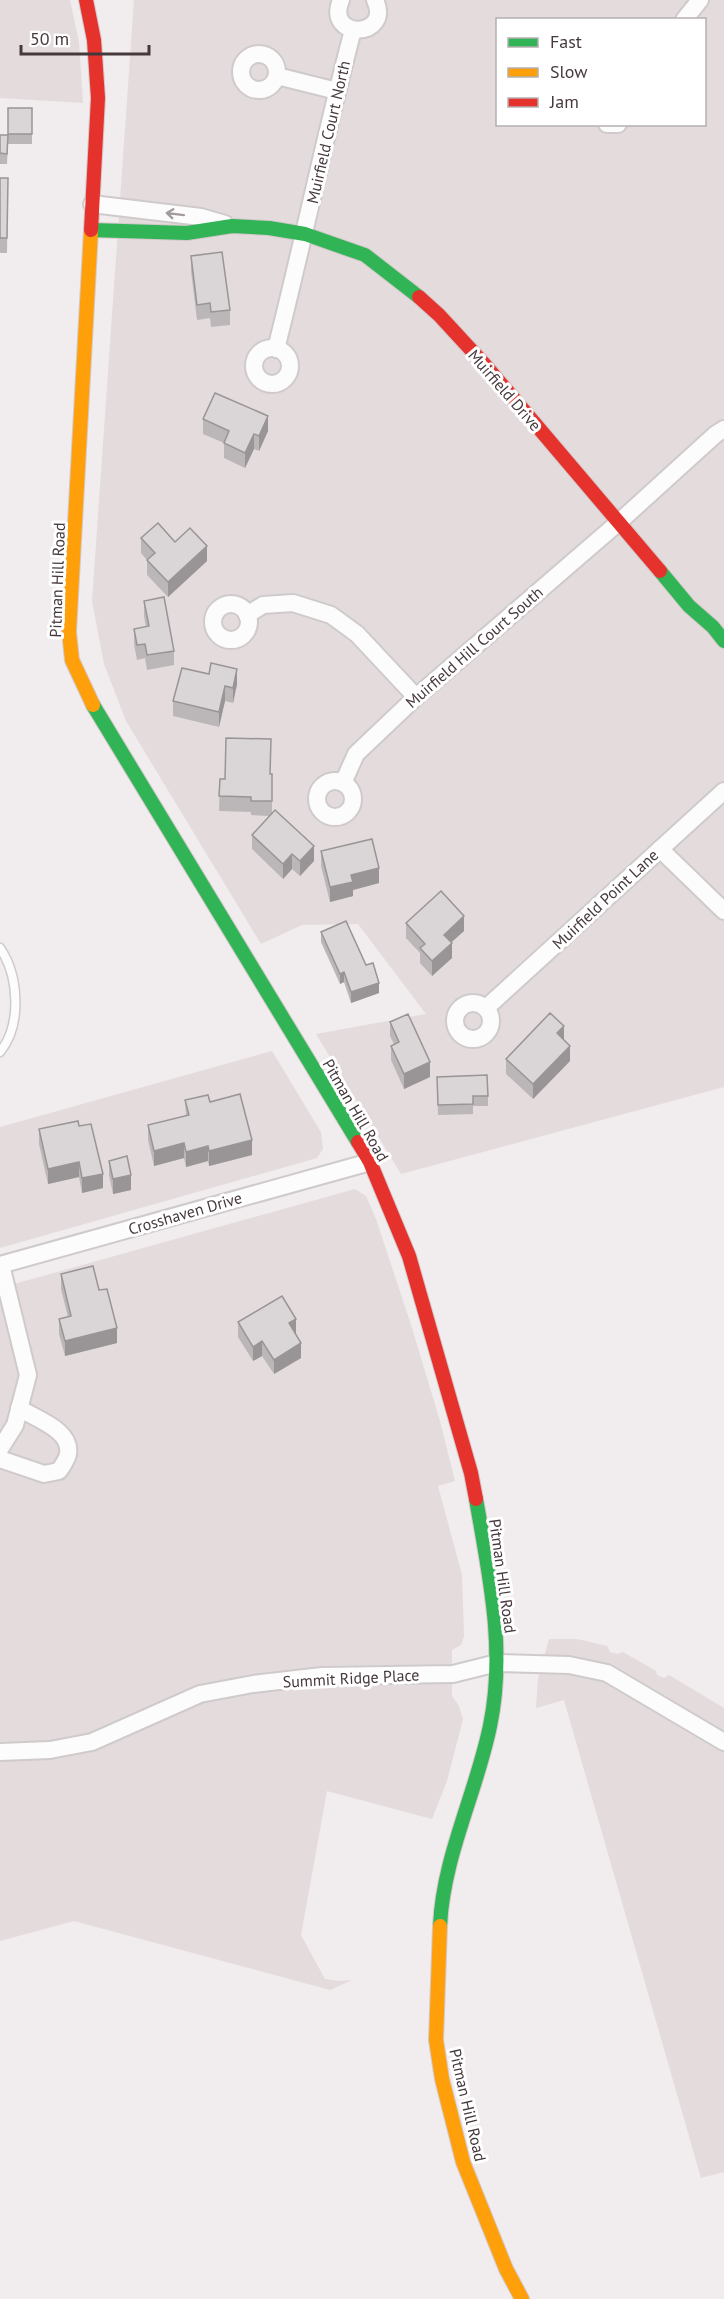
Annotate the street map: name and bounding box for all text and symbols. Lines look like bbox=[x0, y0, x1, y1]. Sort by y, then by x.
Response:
scale bar bbox=[21, 18, 148, 56]
legend bbox=[496, 18, 706, 126]
text: 50 m bbox=[30, 27, 69, 50]
text: Fast bbox=[550, 30, 582, 53]
street label: Muirfield Court North bbox=[302, 59, 354, 205]
text: Slow bbox=[550, 60, 588, 83]
text: Jam bbox=[549, 90, 579, 113]
one-way arrow bbox=[165, 208, 185, 219]
street label: Muirfield Drive bbox=[464, 345, 546, 435]
street label: Pitman Hill Road bbox=[45, 522, 69, 638]
street label: Muirfield Hill Court South bbox=[401, 582, 547, 712]
street label: Muirfield Point Lane bbox=[548, 845, 662, 953]
street label: Pitman Hill Road bbox=[319, 1055, 393, 1165]
street label: Crosshaven Drive bbox=[126, 1187, 244, 1239]
street label: Pitman Hill Road bbox=[485, 1518, 521, 1634]
street label: Summit Ridge Place bbox=[282, 1664, 420, 1692]
street label: Pitman Hill Road bbox=[445, 2047, 491, 2163]

